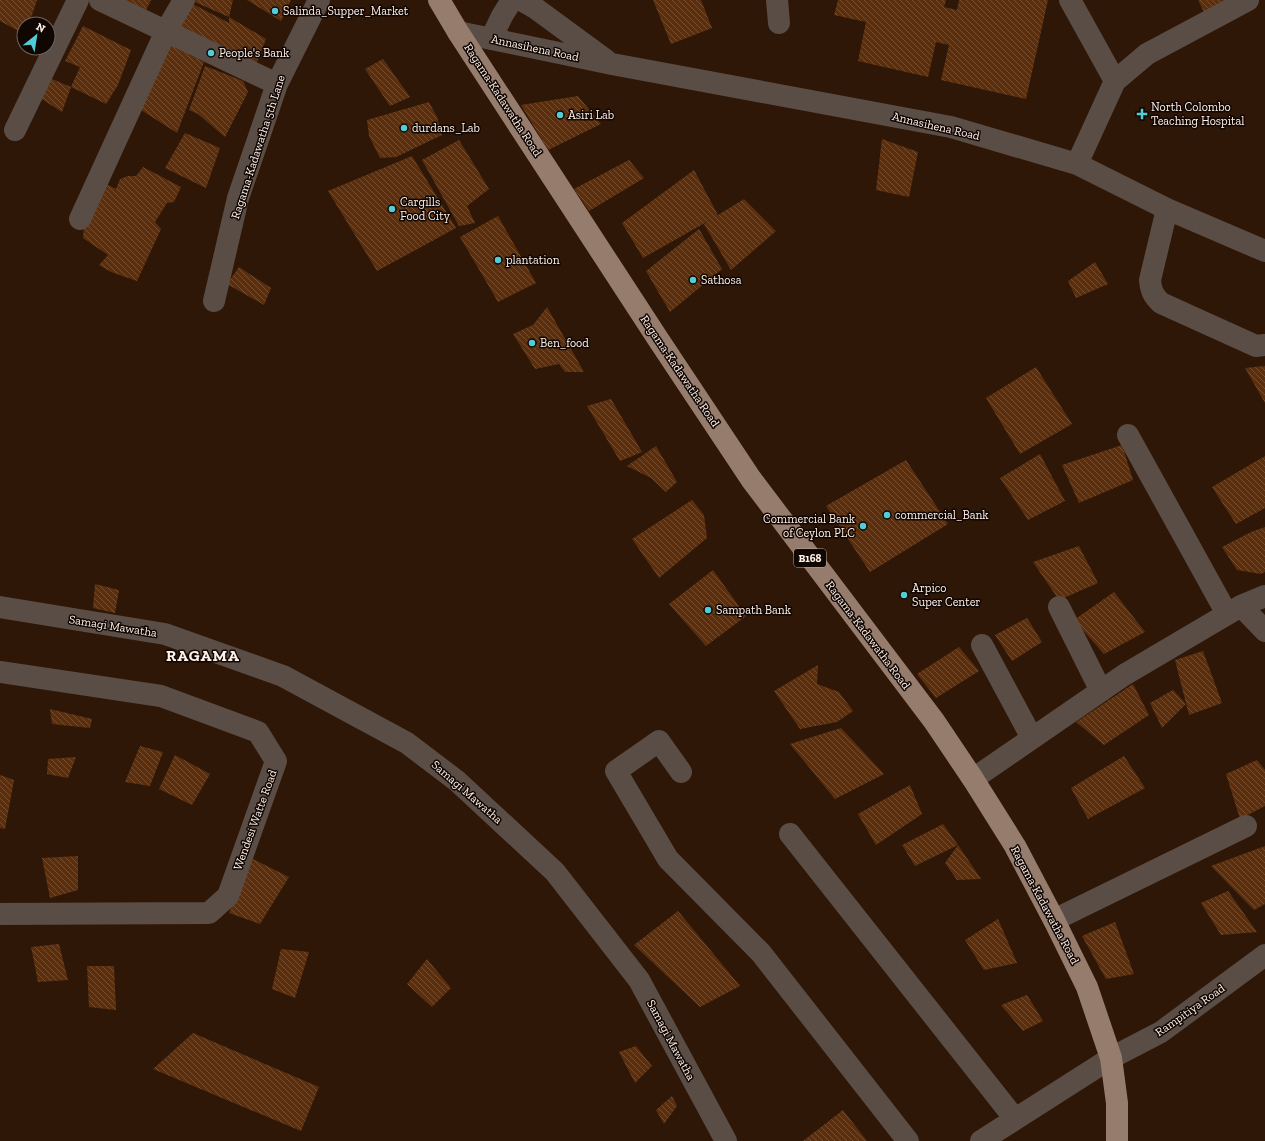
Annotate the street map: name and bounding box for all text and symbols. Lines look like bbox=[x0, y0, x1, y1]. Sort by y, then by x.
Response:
place label: Salinda_Supper_Market bbox=[283, 4, 409, 18]
marker: Salinda_Supper_Market bbox=[270, 6, 280, 16]
north arrow bbox=[16, 16, 56, 56]
text: N bbox=[34, 20, 48, 36]
street label: Annasihena Road bbox=[490, 32, 581, 64]
street label: Ragama-Kadawatha Road bbox=[461, 41, 545, 159]
place label: People's Bank bbox=[219, 46, 290, 60]
marker: People's Bank bbox=[206, 48, 216, 58]
street label: Ragama-Kadawatha 5th Lane bbox=[228, 73, 288, 221]
place label: North Colombo Teaching Hospital bbox=[1151, 100, 1245, 128]
place label: Asiri Lab bbox=[568, 108, 614, 122]
marker: North Colombo Teaching Hospital bbox=[1136, 108, 1148, 120]
street label: Annasihena Road bbox=[891, 109, 982, 143]
marker: Asiri Lab bbox=[555, 110, 565, 120]
place label: durdans_Lab bbox=[412, 121, 480, 135]
marker: durdans_Lab bbox=[399, 123, 409, 133]
place label: Cargills Food City bbox=[400, 195, 451, 223]
marker: Cargills Food City bbox=[387, 204, 397, 214]
place label: plantation bbox=[506, 253, 560, 267]
marker: plantation bbox=[493, 255, 503, 265]
place label: Sathosa bbox=[701, 273, 742, 287]
marker: Sathosa bbox=[688, 275, 698, 285]
street label: Ragama-Kadawatha Road bbox=[637, 313, 723, 430]
place label: Ben_food bbox=[540, 336, 589, 350]
marker: Ben_food bbox=[527, 338, 537, 348]
place label: commercial_Bank bbox=[895, 508, 989, 522]
marker: commercial_Bank bbox=[882, 510, 892, 520]
place label: Commercial Bank of Ceylon PLC bbox=[763, 512, 856, 540]
marker: Commercial Bank of Ceylon PLC bbox=[858, 521, 868, 531]
road number: B168 bbox=[794, 549, 826, 567]
street label: Ragama-Kadawatha Road bbox=[823, 578, 913, 692]
place label: Arpico Super Center bbox=[912, 581, 980, 609]
marker: Arpico Super Center bbox=[899, 590, 909, 600]
place label: Sampath Bank bbox=[716, 603, 792, 617]
marker: Sampath Bank bbox=[703, 605, 713, 615]
street label: Samagi Mawatha bbox=[68, 612, 158, 640]
district label: RAGAMA bbox=[166, 646, 240, 665]
street label: Samagi Mawatha bbox=[429, 758, 505, 827]
street label: Wendesi Watte Road bbox=[230, 767, 280, 872]
street label: Ragama-Kadawatha Road bbox=[1008, 844, 1082, 967]
street label: Rampitiya Road bbox=[1153, 981, 1228, 1039]
street label: Samagi Mawatha bbox=[644, 997, 698, 1083]

